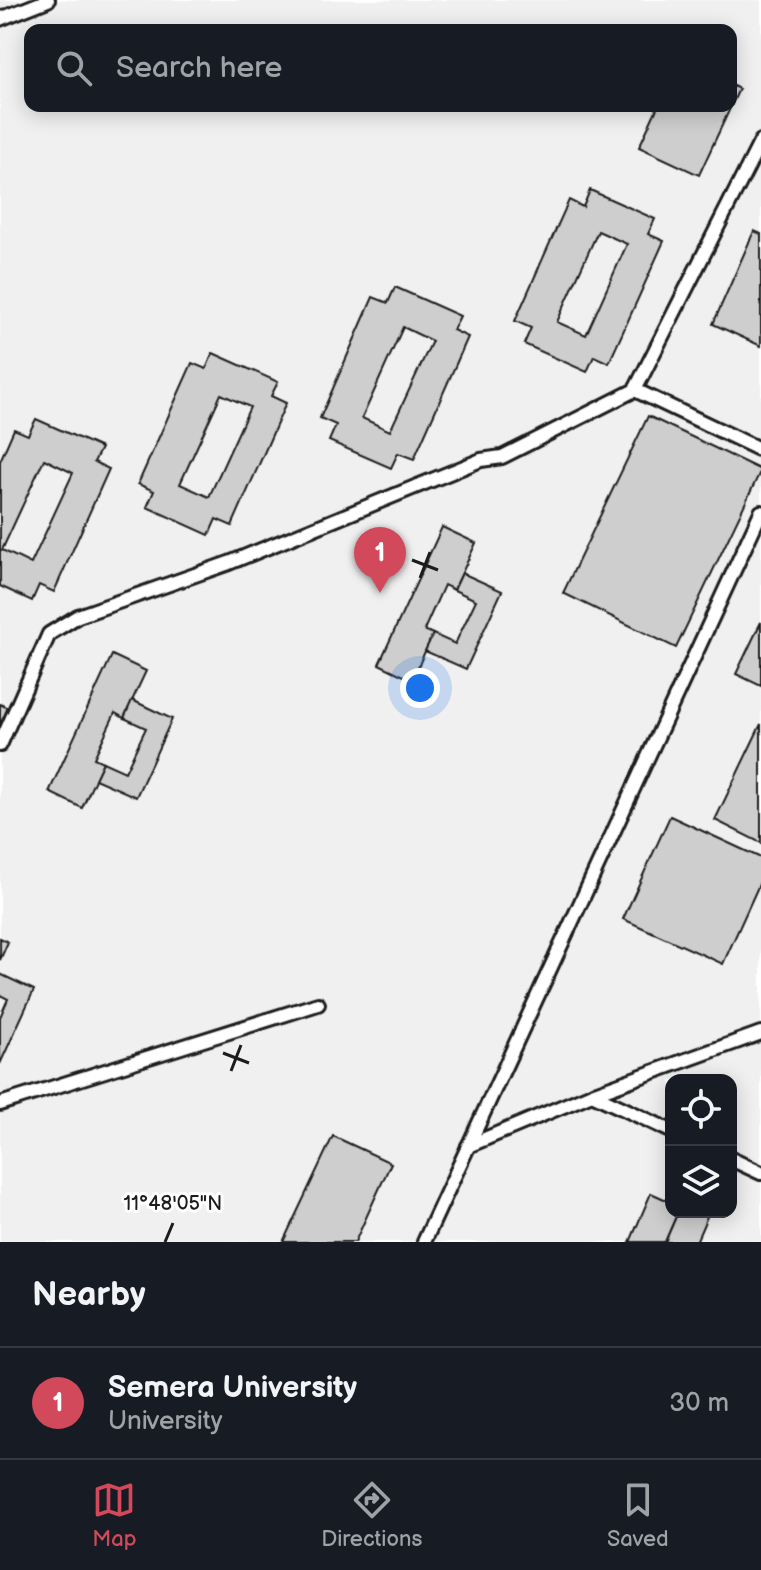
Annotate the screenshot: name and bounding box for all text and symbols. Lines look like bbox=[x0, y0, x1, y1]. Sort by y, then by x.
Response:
search box bbox=[24, 24, 737, 112]
icon: search bbox=[52, 46, 96, 90]
text: Search here bbox=[116, 50, 282, 86]
pin: 1 bbox=[354, 527, 406, 593]
your location bbox=[400, 668, 440, 708]
map controls bbox=[665, 1074, 737, 1218]
button: locate bbox=[665, 1074, 737, 1146]
button: layers bbox=[665, 1146, 737, 1218]
text: 11°48'05"N bbox=[124, 1192, 222, 1216]
text: Nearby bbox=[32, 1274, 146, 1315]
text: Semera University bbox=[108, 1370, 357, 1406]
text: 1 bbox=[53, 1388, 63, 1419]
text: 30 m bbox=[669, 1388, 729, 1419]
text: University bbox=[108, 1406, 223, 1437]
tab: Map bbox=[92, 1478, 137, 1553]
tab: Directions bbox=[321, 1478, 422, 1553]
tab: Saved bbox=[607, 1478, 669, 1553]

